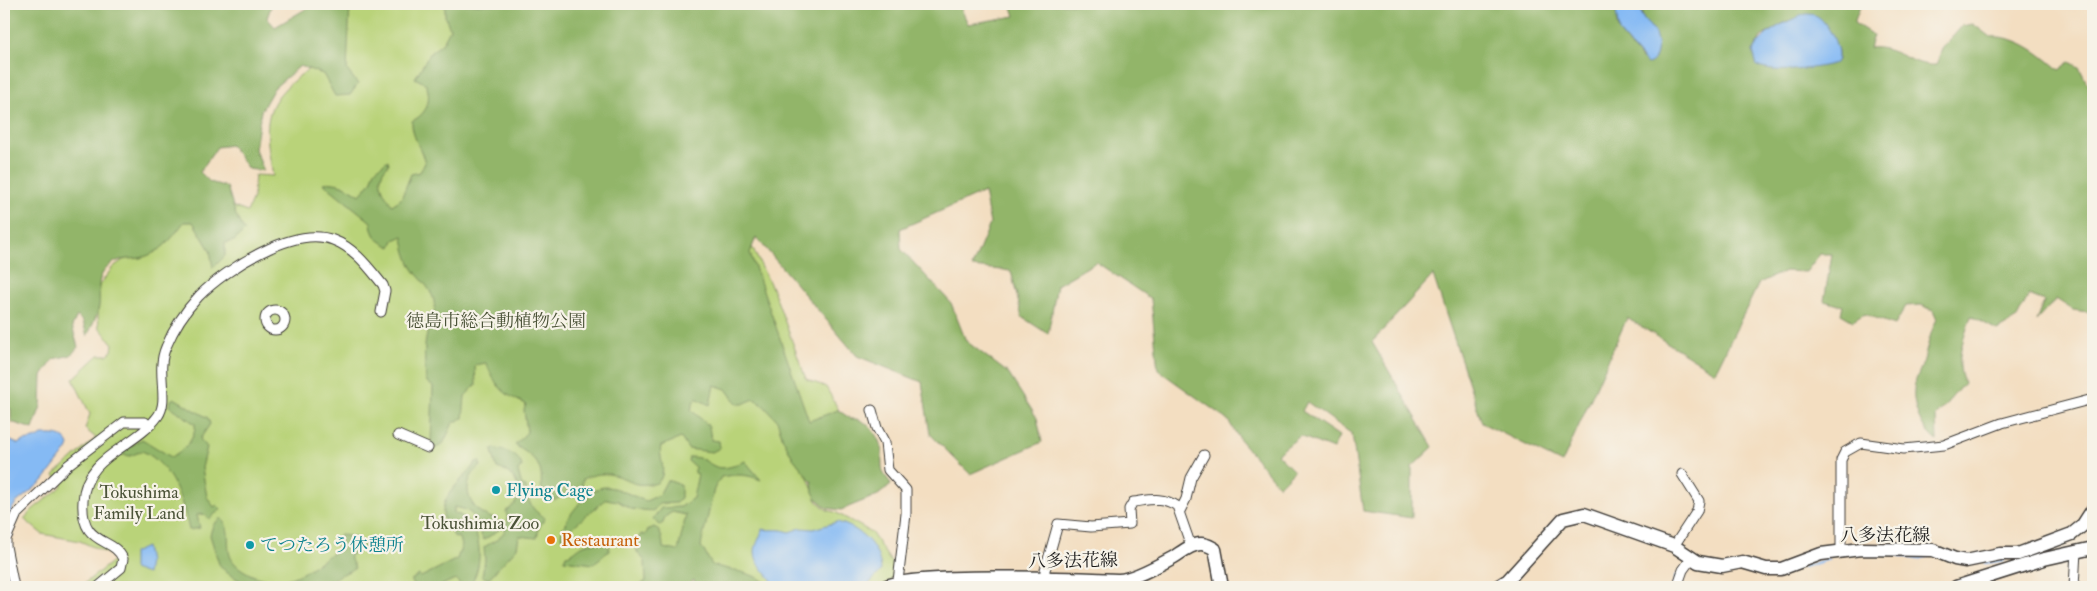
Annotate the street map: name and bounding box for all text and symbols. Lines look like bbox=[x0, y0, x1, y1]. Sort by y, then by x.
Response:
park label: 徳島市総合動植物公園 bbox=[406, 310, 586, 333]
place label: Flying Cage bbox=[506, 479, 594, 502]
park label: Tokushima Family Land bbox=[93, 481, 185, 525]
marker: Flying Cage bbox=[490, 484, 502, 496]
park label: Tokushimia Zoo bbox=[421, 512, 540, 535]
street label: 八多法花線 bbox=[1840, 524, 1930, 547]
place label: Restaurant bbox=[561, 529, 639, 552]
place label: てつたろう休憩所 bbox=[260, 534, 404, 557]
marker: Restaurant bbox=[545, 534, 557, 546]
marker: てつたろう休憩所 bbox=[244, 539, 256, 551]
street label: 八多法花線 bbox=[1028, 549, 1118, 573]

